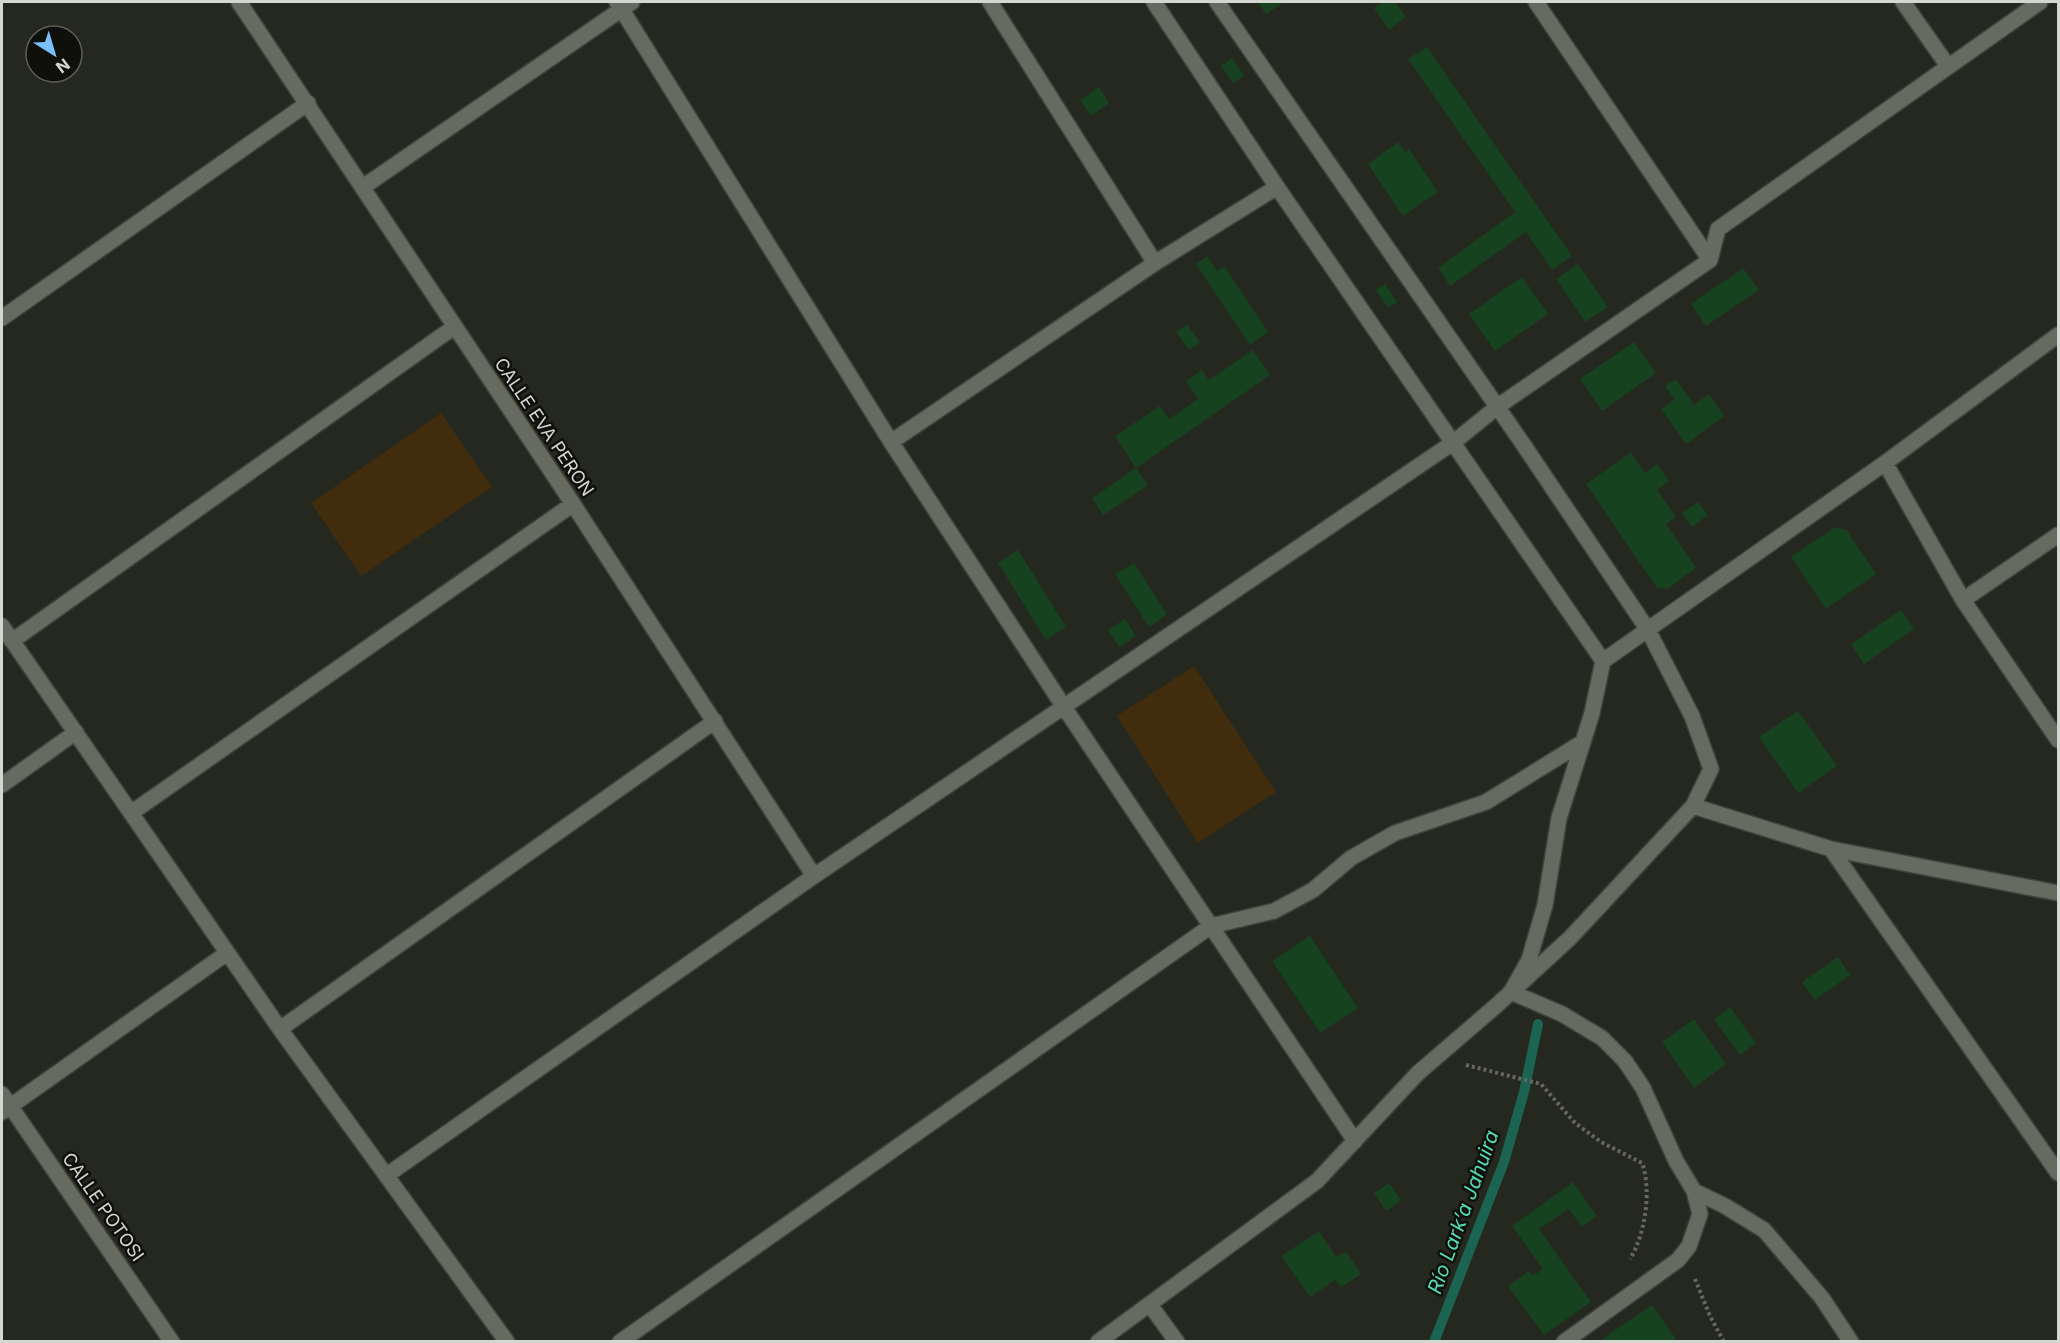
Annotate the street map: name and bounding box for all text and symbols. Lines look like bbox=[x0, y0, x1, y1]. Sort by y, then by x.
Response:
north arrow bbox=[24, 24, 84, 84]
text: N bbox=[52, 54, 74, 78]
street label: CALLE EVA PERON bbox=[490, 354, 598, 500]
water label: Río Lark’a Jahuira bbox=[1422, 1127, 1504, 1297]
street label: CALLE POTOSI bbox=[58, 1149, 149, 1265]

